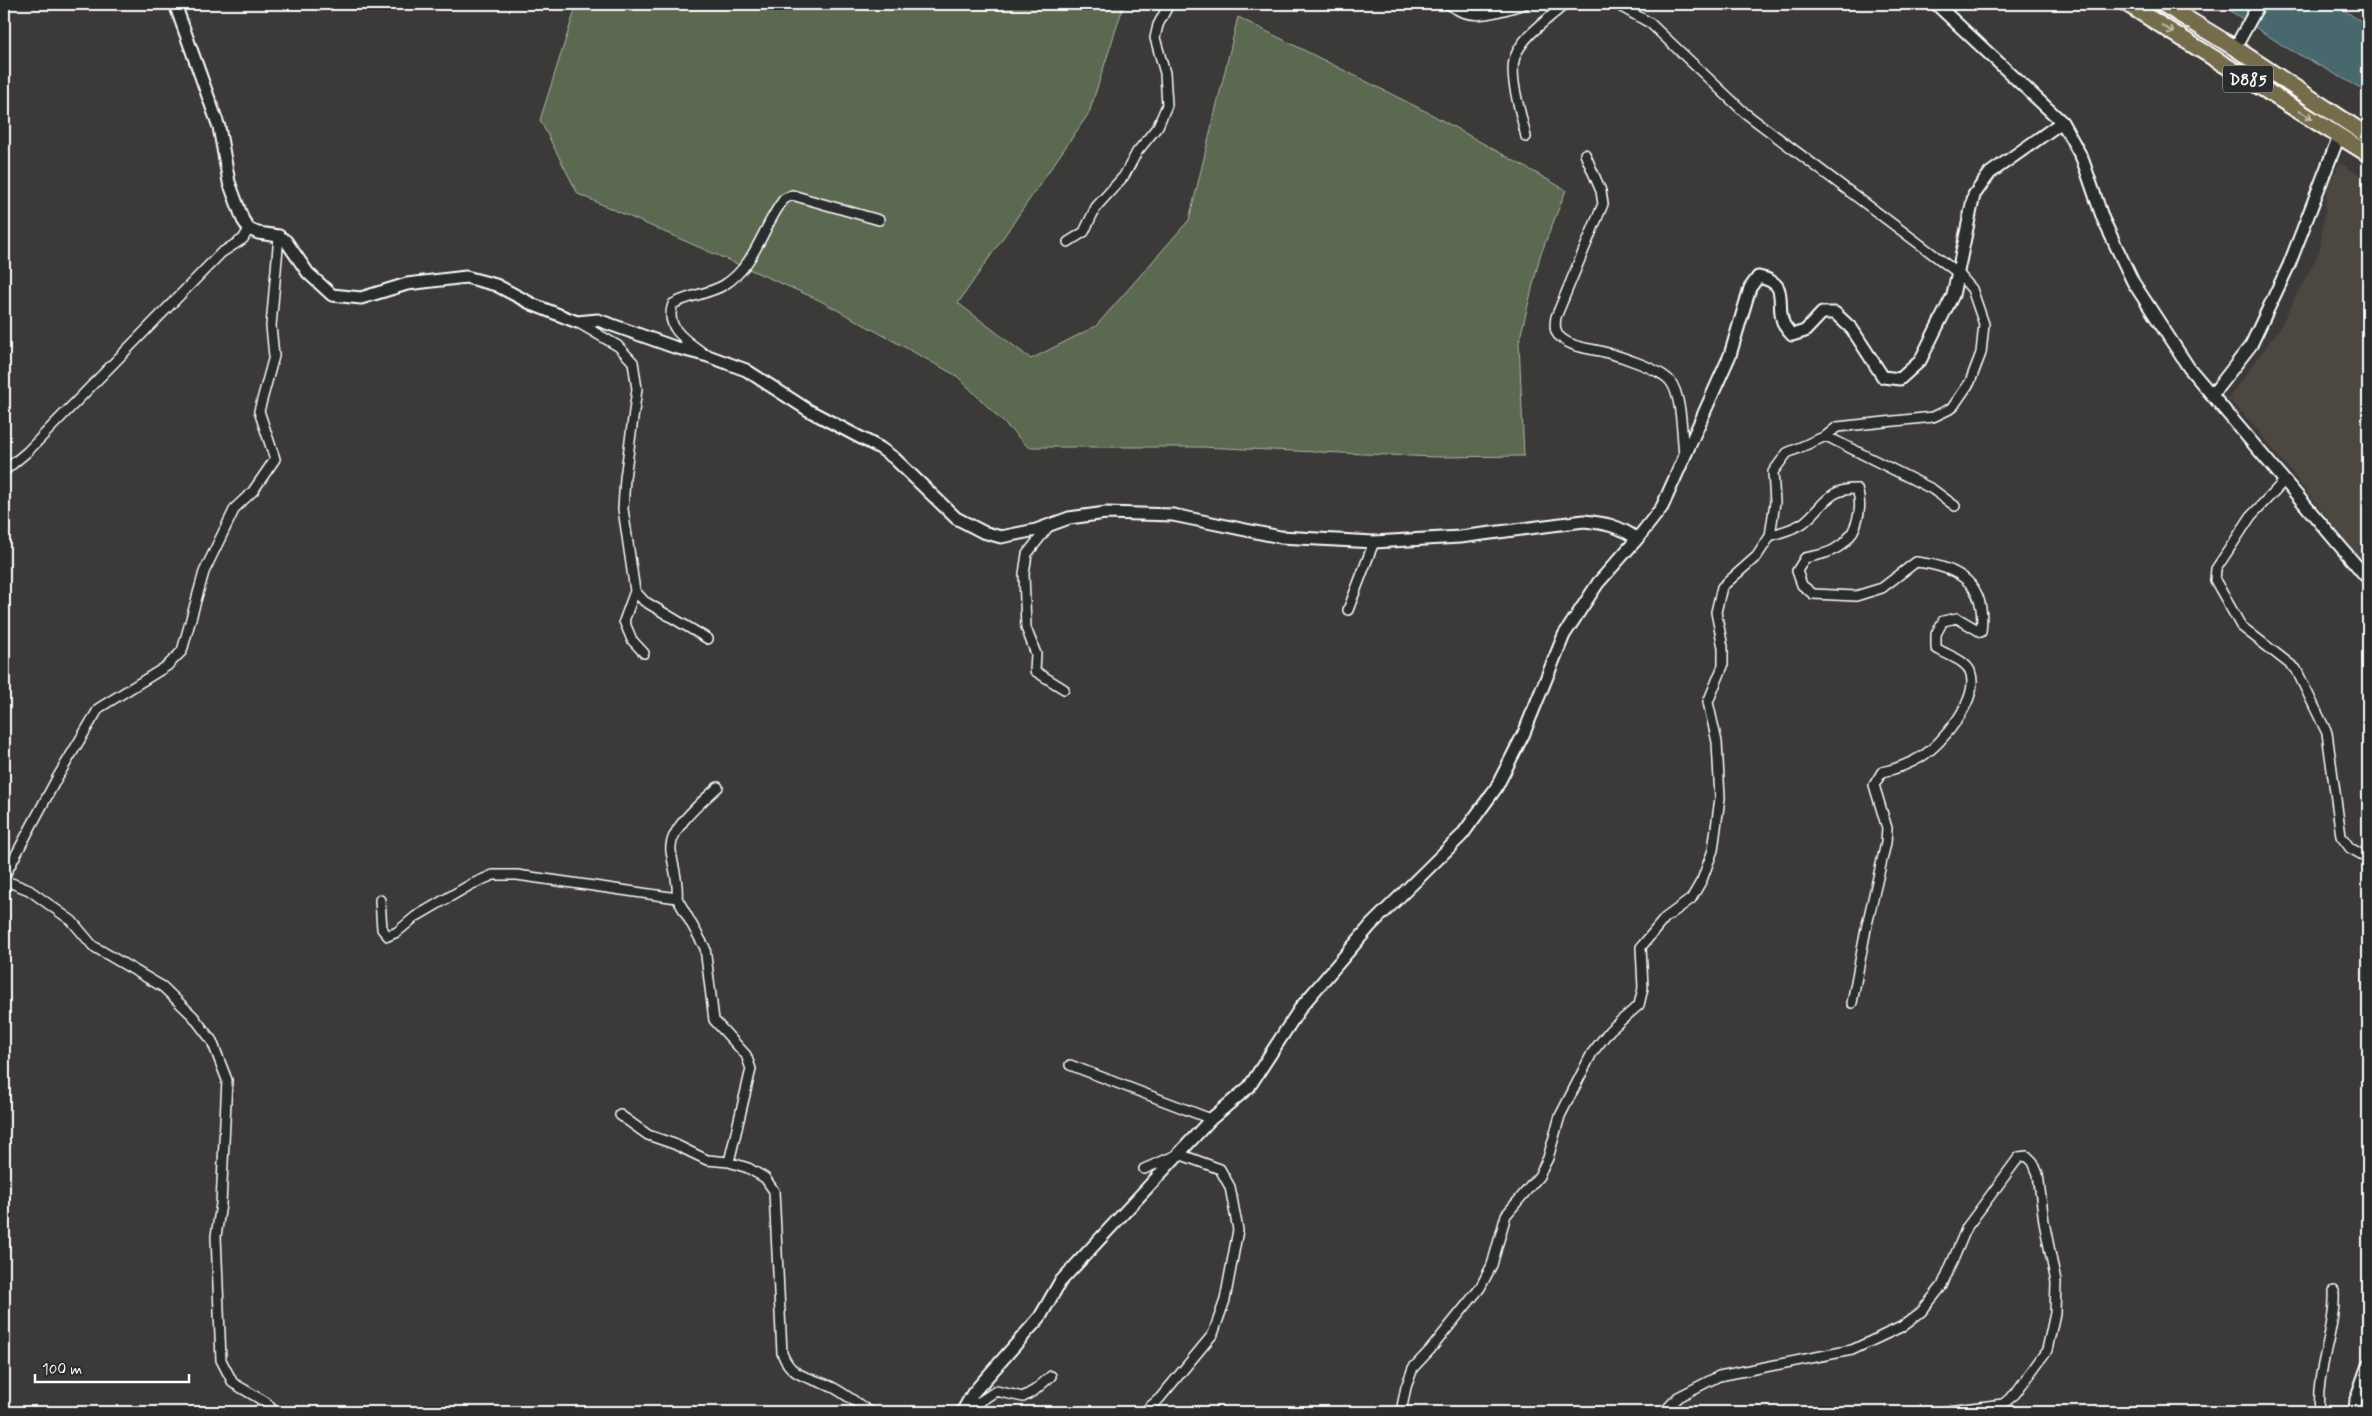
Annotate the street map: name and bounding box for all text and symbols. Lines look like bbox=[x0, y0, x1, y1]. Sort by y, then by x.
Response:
one-way arrow bbox=[2161, 25, 2175, 35]
road number: D885 bbox=[2223, 66, 2273, 92]
one-way arrow bbox=[2299, 111, 2313, 121]
scale bar bbox=[35, 1351, 189, 1383]
text: 100 m bbox=[42, 1360, 82, 1380]

